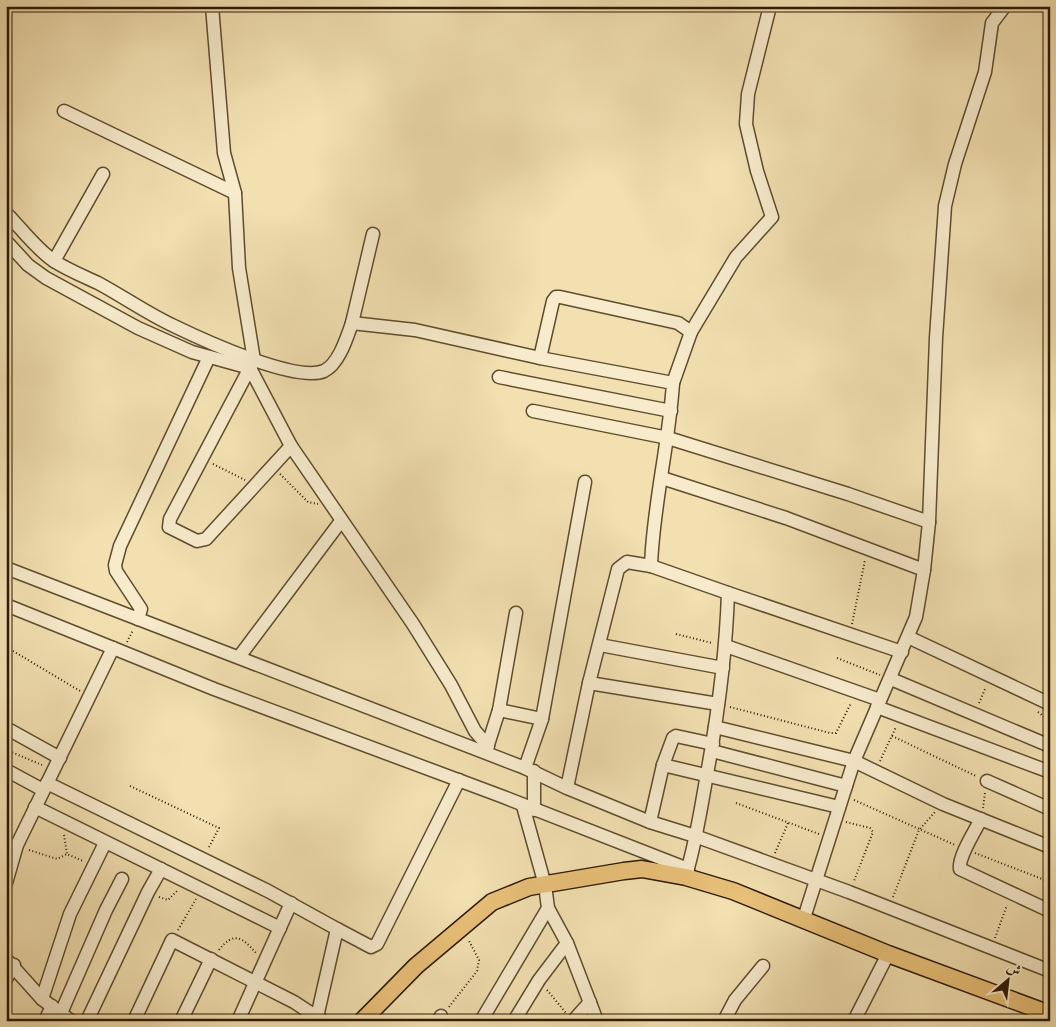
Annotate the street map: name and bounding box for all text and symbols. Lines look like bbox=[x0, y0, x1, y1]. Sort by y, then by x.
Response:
north arrow bbox=[984, 954, 1034, 1004]
text: ش bbox=[1003, 957, 1025, 981]

